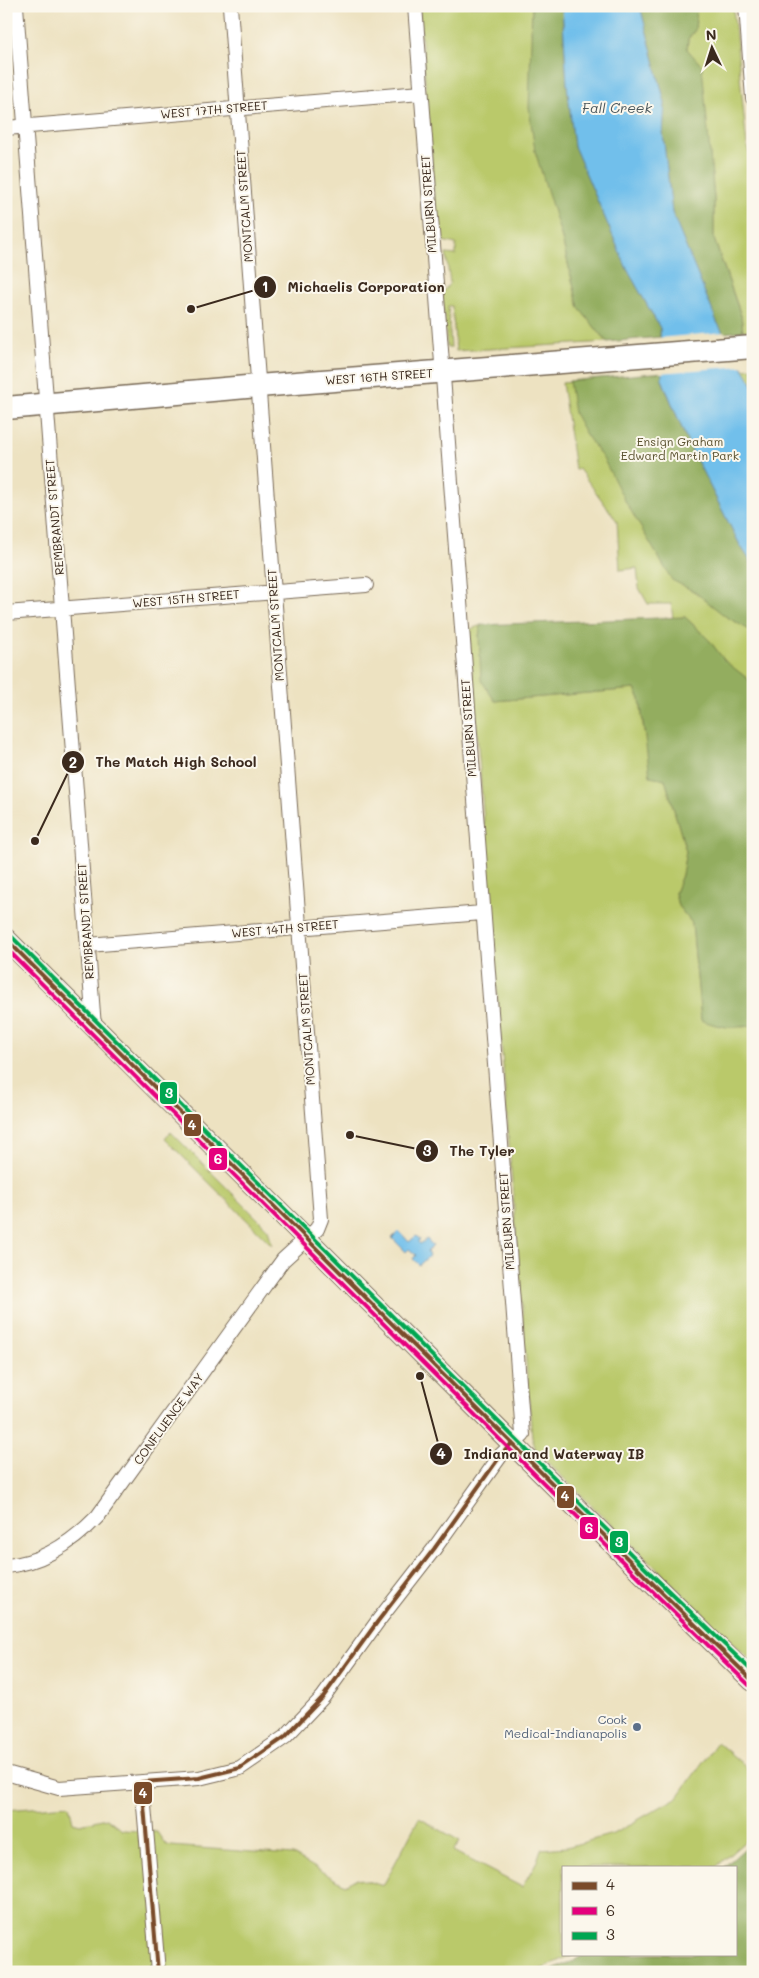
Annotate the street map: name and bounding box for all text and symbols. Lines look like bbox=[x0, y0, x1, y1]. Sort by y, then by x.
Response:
north arrow bbox=[686, 22, 736, 72]
text: N bbox=[705, 25, 717, 44]
street label: WEST 17TH STREET bbox=[160, 96, 268, 122]
water label: Fall Creek bbox=[582, 98, 652, 117]
street label: MONTCALM STREET bbox=[232, 149, 256, 263]
street label: MILBURN STREET bbox=[417, 154, 439, 254]
callout: Michaelis Corporation bbox=[252, 273, 454, 302]
text: 1 bbox=[262, 276, 268, 296]
text: Michaelis Corporation bbox=[288, 277, 444, 296]
street label: WEST 16TH STREET bbox=[325, 364, 434, 388]
park label: Ensign Graham Edward Martin Park bbox=[621, 433, 739, 463]
street label: REMBRANDT STREET bbox=[41, 458, 67, 576]
street label: MONTCALM STREET bbox=[263, 568, 287, 682]
street label: WEST 15TH STREET bbox=[132, 585, 241, 611]
street label: MILBURN STREET bbox=[457, 678, 479, 778]
callout: The Match High School bbox=[61, 748, 267, 777]
text: 2 bbox=[69, 752, 77, 772]
text: The Match High School bbox=[95, 752, 257, 771]
street label: REMBRANDT STREET bbox=[73, 862, 97, 980]
street label: WEST 14TH STREET bbox=[231, 915, 340, 941]
street label: MONTCALM STREET bbox=[294, 972, 318, 1086]
line badge: 3 bbox=[159, 1081, 178, 1105]
text: 3 bbox=[165, 1083, 173, 1102]
line badge: 4 bbox=[183, 1113, 202, 1137]
text: 4 bbox=[188, 1115, 197, 1134]
callout: The Tyler bbox=[414, 1136, 524, 1165]
text: 3 bbox=[422, 1140, 432, 1160]
text: The Tyler bbox=[449, 1141, 515, 1160]
line badge: 6 bbox=[208, 1147, 228, 1171]
text: 6 bbox=[214, 1149, 222, 1168]
street label: MILBURN STREET bbox=[495, 1171, 517, 1271]
street label: CONFLUENCE WAY bbox=[129, 1369, 207, 1467]
callout: Indiana and Waterway IB bbox=[428, 1439, 654, 1468]
text: 4 bbox=[436, 1443, 446, 1463]
text: Indiana and Waterway IB bbox=[464, 1444, 644, 1463]
line badge: 4 bbox=[556, 1485, 575, 1509]
text: 4 bbox=[561, 1486, 570, 1505]
line badge: 6 bbox=[579, 1516, 599, 1540]
text: 6 bbox=[585, 1518, 593, 1537]
line badge: 3 bbox=[609, 1530, 629, 1554]
text: 3 bbox=[615, 1532, 623, 1551]
place label: Cook Medical-Indianapolis bbox=[504, 1711, 627, 1741]
marker: Cook Medical-Indianapolis bbox=[631, 1721, 643, 1733]
line badge: 4 bbox=[133, 1781, 153, 1805]
text: 4 bbox=[139, 1783, 148, 1802]
legend bbox=[562, 1866, 736, 1956]
text: 4 bbox=[606, 1874, 615, 1894]
text: 6 bbox=[606, 1900, 615, 1920]
text: 3 bbox=[606, 1924, 615, 1944]

